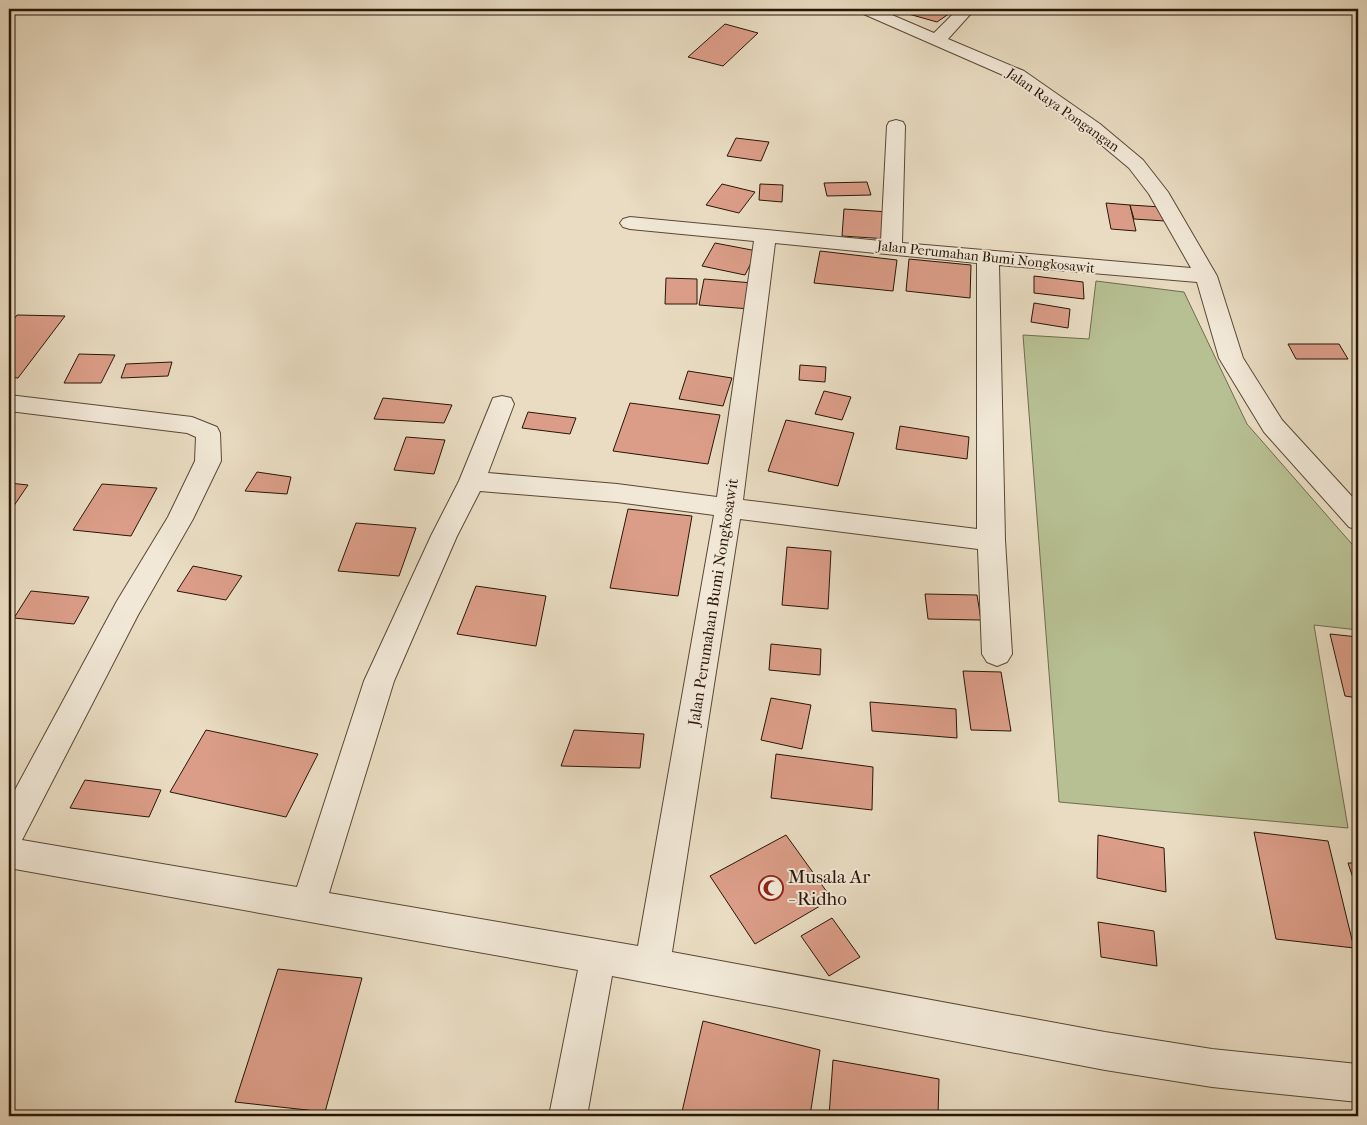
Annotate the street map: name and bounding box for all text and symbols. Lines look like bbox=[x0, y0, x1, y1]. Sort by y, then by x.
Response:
street label: Jalan Raya Pongangan bbox=[1003, 64, 1123, 155]
street label: Jalan Perumahan Bumi Nongkosawit bbox=[875, 237, 1096, 277]
street label: Jalan Perumahan Bumi Nongkosawit bbox=[684, 477, 742, 729]
place label: Musala Ar - Ridho bbox=[788, 866, 871, 910]
mosque icon: Musala Ar - Ridho bbox=[758, 875, 784, 901]

